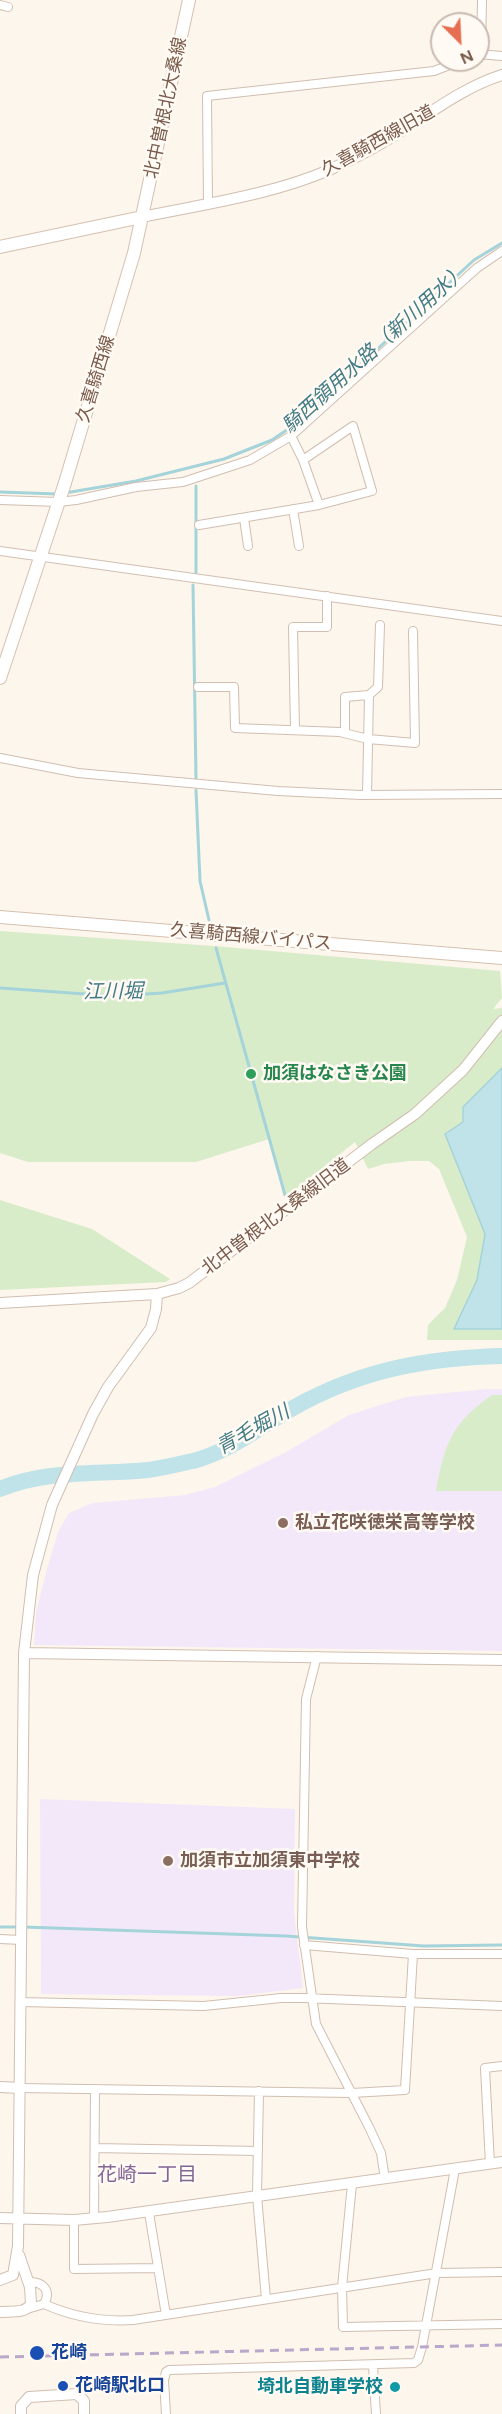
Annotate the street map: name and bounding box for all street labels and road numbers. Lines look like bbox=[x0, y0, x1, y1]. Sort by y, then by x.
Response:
street label: 北中曽根北大桑線 bbox=[140, 35, 192, 181]
street label: 久喜騎西線旧道 bbox=[318, 101, 438, 181]
street label: 久喜騎西線 bbox=[73, 333, 119, 425]
street label: 久喜騎西線バイパス bbox=[169, 919, 333, 955]
street label: 北中曽根北大桑線旧道 bbox=[198, 1154, 354, 1280]

